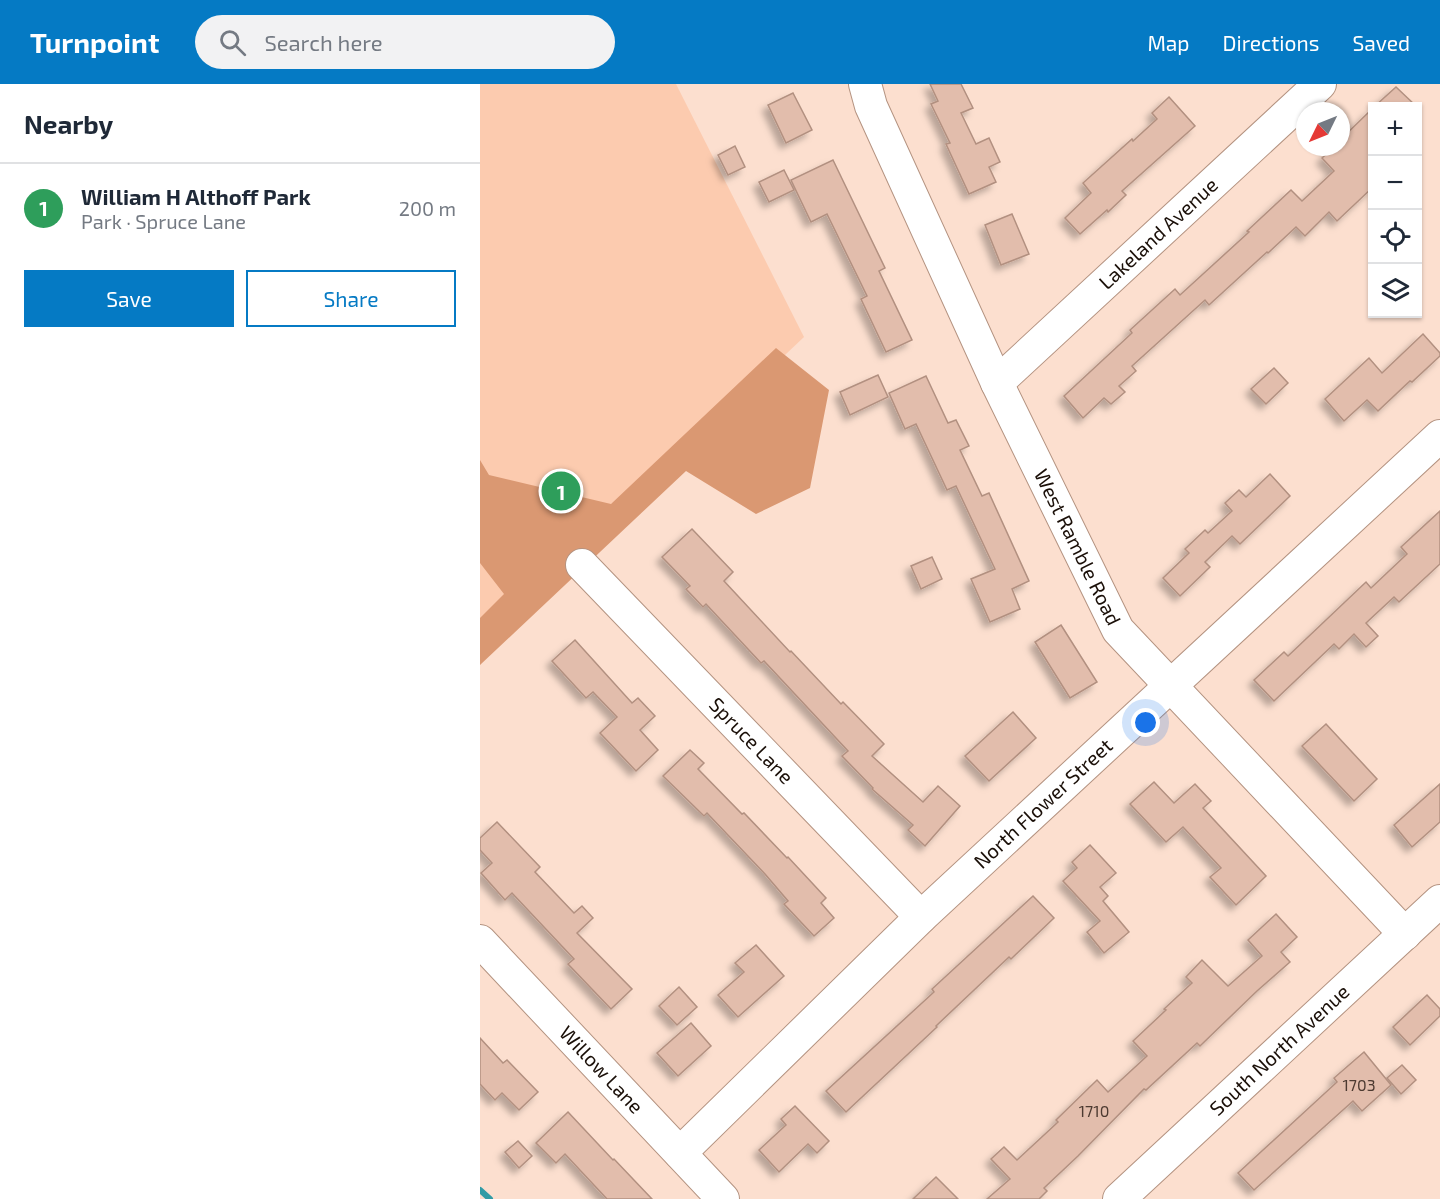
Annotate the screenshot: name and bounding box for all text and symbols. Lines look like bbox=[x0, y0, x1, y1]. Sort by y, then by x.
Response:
search box bbox=[195, 15, 615, 69]
text: Turnpoint bbox=[30, 25, 159, 59]
icon: search bbox=[216, 26, 249, 59]
text: Search here bbox=[264, 29, 383, 55]
text: Map bbox=[1147, 30, 1190, 55]
text: Directions bbox=[1223, 30, 1319, 55]
text: Saved bbox=[1352, 30, 1410, 55]
north arrow bbox=[1296, 102, 1350, 156]
map controls bbox=[1368, 102, 1422, 318]
button: + bbox=[1368, 102, 1422, 156]
text: Nearby bbox=[24, 108, 113, 139]
button: − bbox=[1368, 156, 1422, 210]
street label: Lakeland Avenue bbox=[1093, 172, 1222, 294]
text: William H Althoff Park bbox=[81, 183, 311, 209]
text: 1 bbox=[39, 196, 48, 220]
text: 200 m bbox=[399, 196, 456, 220]
text: Park · Spruce Lane bbox=[81, 209, 246, 233]
button: locate bbox=[1368, 210, 1422, 264]
button: layers bbox=[1368, 264, 1422, 318]
button: Save bbox=[24, 270, 234, 327]
button: Share bbox=[246, 270, 456, 327]
street label: West Ramble Road bbox=[1030, 465, 1127, 629]
pin: 1 bbox=[542, 468, 580, 514]
street label: Spruce Lane bbox=[705, 692, 799, 788]
your location bbox=[1131, 708, 1160, 737]
street label: North Flower Street bbox=[968, 733, 1117, 873]
street label: South North Avenue bbox=[1204, 979, 1354, 1120]
street label: Willow Lane bbox=[555, 1020, 649, 1118]
house number: 1703 bbox=[1342, 1075, 1376, 1094]
house number: 1710 bbox=[1079, 1101, 1109, 1120]

